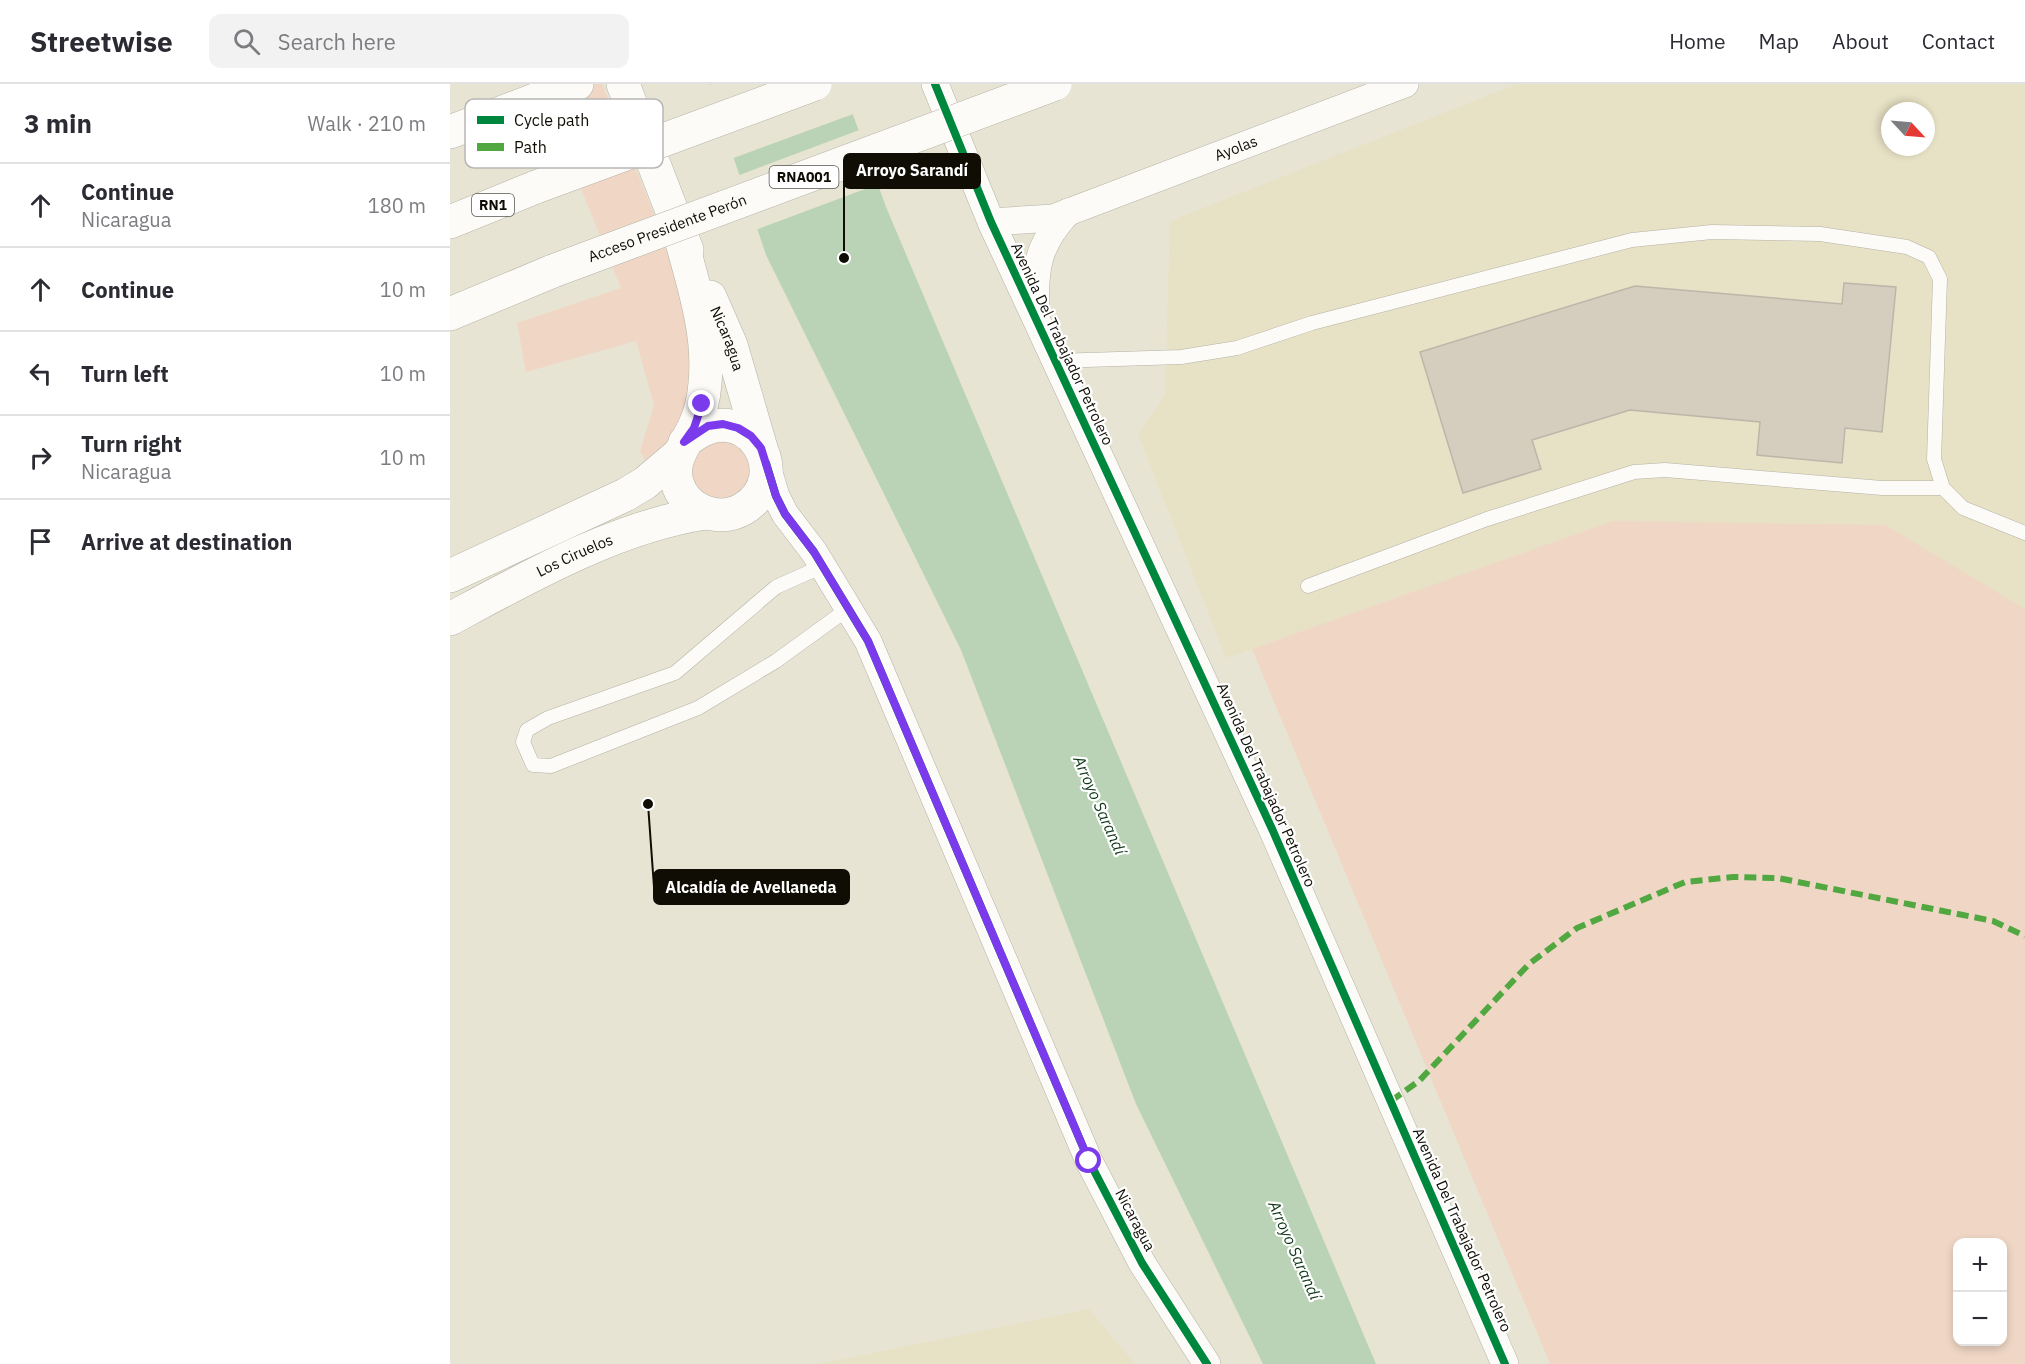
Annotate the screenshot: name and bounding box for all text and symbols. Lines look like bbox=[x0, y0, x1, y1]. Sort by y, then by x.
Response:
search box bbox=[209, 14, 629, 68]
text: Streetwise bbox=[30, 23, 173, 60]
icon: search bbox=[230, 25, 263, 58]
text: Search here bbox=[278, 27, 396, 56]
text: Home bbox=[1669, 27, 1726, 55]
text: Map bbox=[1759, 27, 1799, 55]
text: About bbox=[1832, 27, 1889, 55]
text: Contact bbox=[1922, 27, 1995, 55]
legend bbox=[465, 99, 663, 168]
north arrow bbox=[1881, 102, 1935, 156]
text: 3 min bbox=[24, 106, 92, 140]
text: Walk · 210 m bbox=[308, 110, 426, 137]
text: Cycle path bbox=[514, 110, 589, 130]
street label: Ayolas bbox=[1212, 131, 1260, 165]
text: Path bbox=[514, 137, 547, 157]
callout: Arroyo Sarandí bbox=[844, 154, 980, 188]
text: Arroyo Sarandí bbox=[856, 160, 968, 180]
road number: RNA001 bbox=[770, 166, 838, 188]
text: Continue bbox=[81, 177, 174, 206]
icon: ahead bbox=[24, 189, 57, 222]
street label: Acceso Presidente Perón bbox=[585, 190, 749, 266]
text: 180 m bbox=[368, 192, 426, 219]
road number: RN1 bbox=[472, 194, 514, 216]
text: Nicaragua bbox=[81, 206, 171, 233]
street label: Avenida Del Trabajador Petrolero bbox=[1007, 239, 1118, 448]
icon: ahead bbox=[24, 273, 57, 306]
text: Continue bbox=[81, 275, 174, 304]
text: 10 m bbox=[380, 276, 426, 303]
street label: Nicaragua bbox=[706, 303, 748, 373]
icon: left bbox=[24, 357, 57, 390]
text: Turn left bbox=[81, 359, 169, 388]
text: 10 m bbox=[380, 360, 426, 387]
route end bbox=[688, 390, 714, 416]
text: Turn right bbox=[81, 429, 182, 458]
icon: right bbox=[24, 441, 57, 474]
text: 10 m bbox=[380, 444, 426, 471]
text: Nicaragua bbox=[81, 458, 171, 485]
icon: arrive bbox=[24, 525, 57, 558]
text: Arrive at destination bbox=[81, 527, 292, 556]
street label: Los Ciruelos bbox=[533, 530, 616, 581]
street label: Avenida Del Trabajador Petrolero bbox=[1213, 680, 1320, 890]
water label: Arroyo Sarandí bbox=[1069, 751, 1131, 859]
callout: Alcaidía de Avellaneda bbox=[654, 870, 849, 904]
text: Alcaidía de Avellaneda bbox=[665, 877, 837, 897]
street label: Avenida Del Trabajador Petrolero bbox=[1409, 1125, 1516, 1335]
route start bbox=[1075, 1147, 1101, 1173]
street label: Nicaragua bbox=[1111, 1185, 1160, 1254]
water label: Arroyo Sarandí bbox=[1264, 1196, 1326, 1304]
map controls bbox=[1953, 1238, 2007, 1346]
button: + bbox=[1953, 1238, 2007, 1292]
button: − bbox=[1953, 1292, 2007, 1346]

